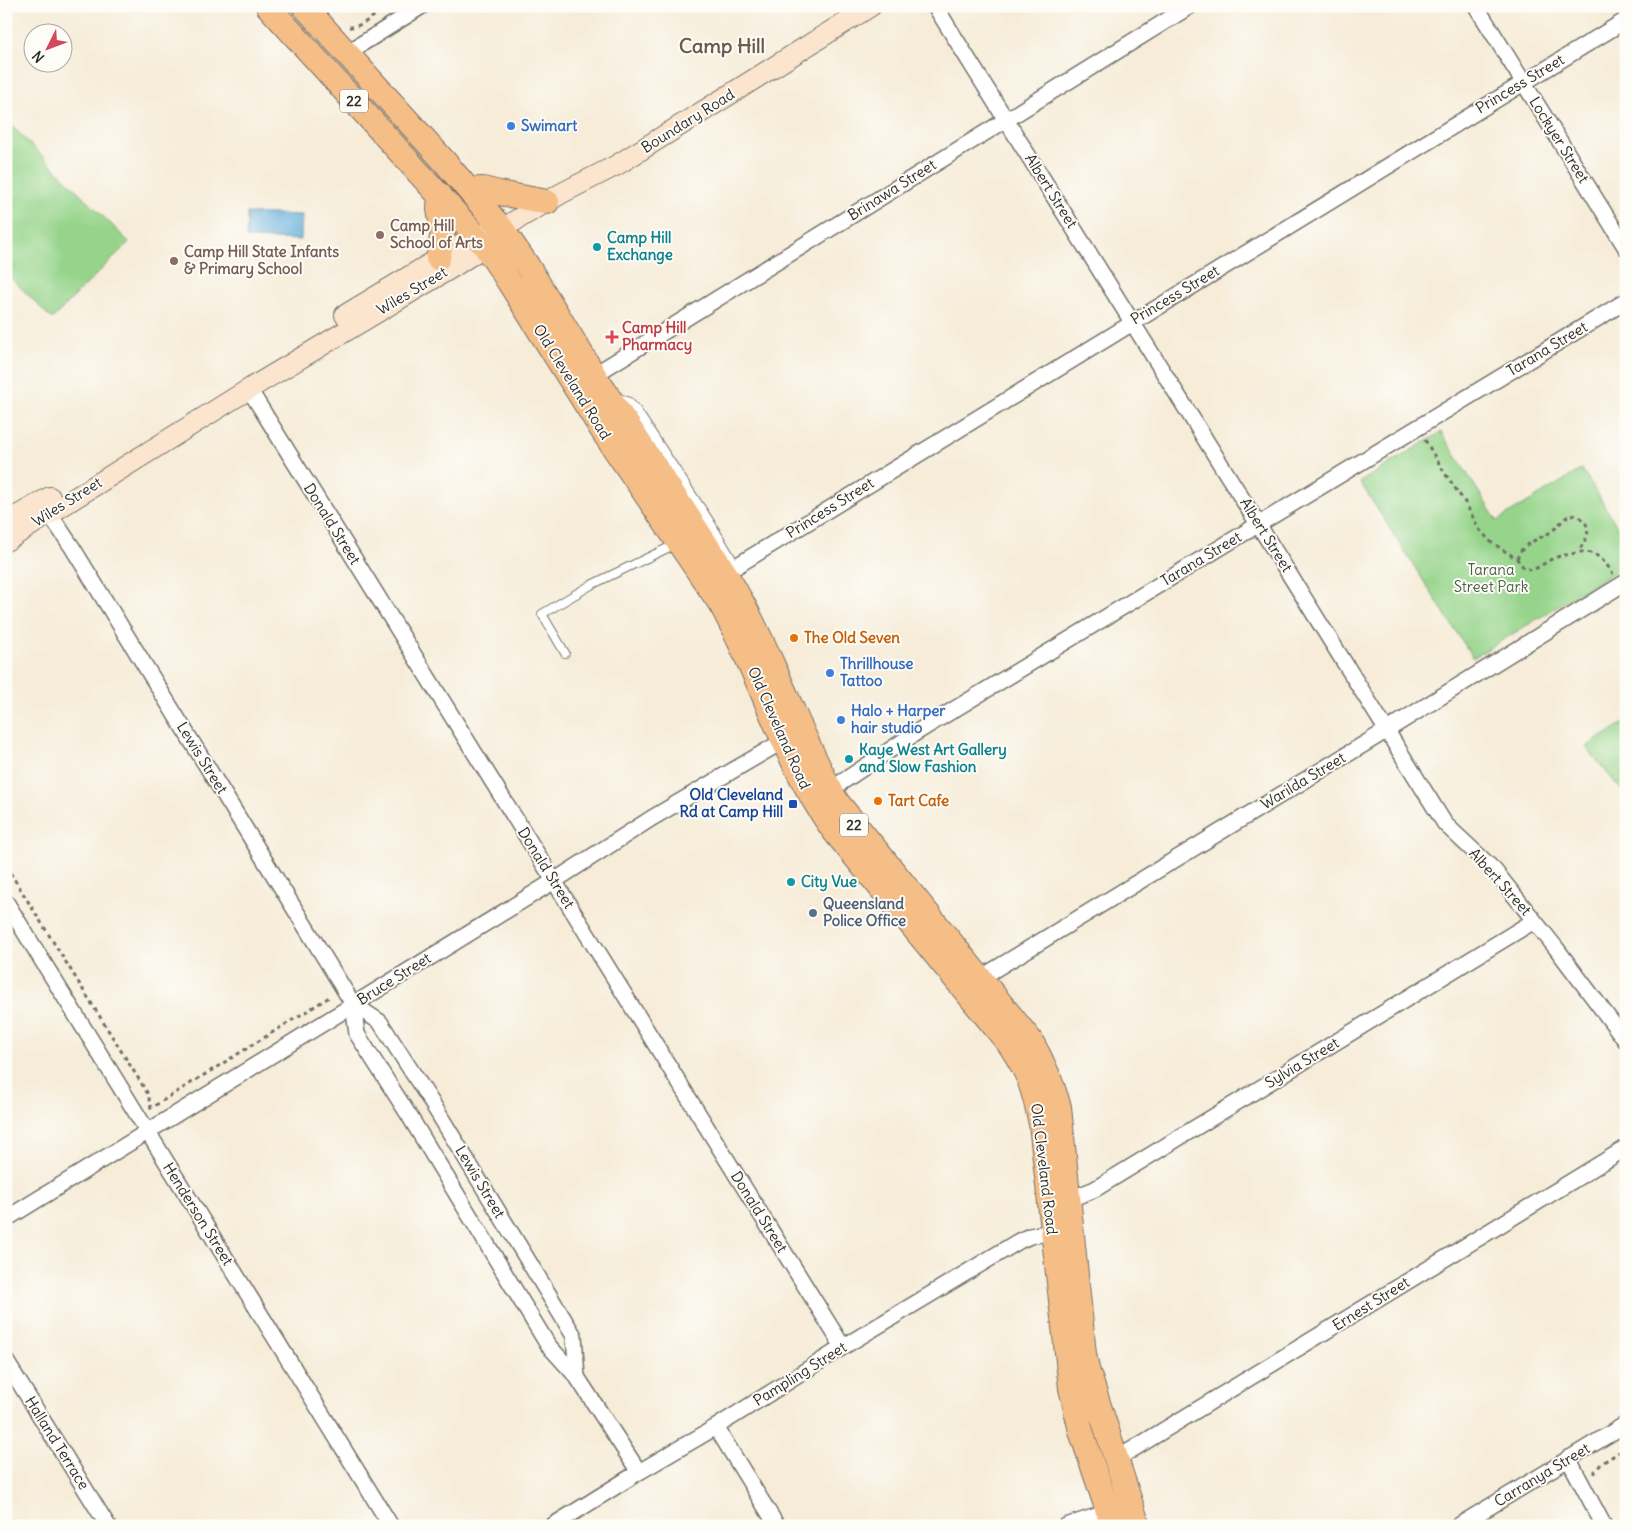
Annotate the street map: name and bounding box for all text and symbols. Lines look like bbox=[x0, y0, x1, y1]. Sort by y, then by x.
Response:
north arrow bbox=[22, 22, 72, 72]
district label: Camp Hill bbox=[679, 33, 765, 58]
text: N bbox=[28, 47, 48, 66]
street label: Princess Street bbox=[1472, 50, 1567, 117]
street label: Boundary Road bbox=[638, 84, 738, 157]
road number: 22 bbox=[340, 90, 368, 112]
street label: Lockyer Street bbox=[1525, 93, 1593, 186]
place label: Swimart bbox=[521, 116, 578, 135]
marker: Swimart bbox=[505, 120, 517, 132]
street label: Albert Street bbox=[1021, 150, 1082, 231]
street label: Brinawa Street bbox=[844, 155, 939, 224]
place label: Camp Hill School of Arts bbox=[390, 216, 483, 252]
place label: Camp Hill Exchange bbox=[607, 228, 673, 265]
marker: Camp Hill School of Arts bbox=[374, 229, 386, 241]
marker: Camp Hill Exchange bbox=[591, 241, 603, 253]
place label: Camp Hill State Infants & Primary School bbox=[184, 242, 339, 279]
marker: Camp Hill State Infants & Primary School bbox=[168, 255, 180, 267]
street label: Princess Street bbox=[1127, 261, 1222, 328]
street label: Wiles Street bbox=[373, 262, 450, 319]
street label: Tarana Street bbox=[1503, 317, 1591, 380]
place label: Camp Hill Pharmacy bbox=[622, 318, 692, 355]
street label: Old Cleveland Road bbox=[529, 321, 616, 443]
marker: Camp Hill Pharmacy bbox=[606, 331, 618, 343]
street label: Wiles Street bbox=[28, 473, 105, 531]
street label: Princess Street bbox=[782, 473, 877, 542]
street label: Donald Street bbox=[300, 480, 365, 568]
street label: Albert Street bbox=[1236, 494, 1297, 575]
street label: Tarana Street bbox=[1157, 527, 1245, 590]
park label: Tarana Street Park bbox=[1454, 560, 1529, 596]
place label: The Old Seven bbox=[804, 628, 900, 647]
marker: The Old Seven bbox=[788, 632, 800, 644]
place label: Thrillhouse Tattoo bbox=[840, 654, 913, 690]
street label: Old Cleveland Road bbox=[744, 664, 815, 792]
marker: Thrillhouse Tattoo bbox=[824, 667, 836, 679]
place label: Halo + Harper hair studio bbox=[851, 701, 946, 737]
marker: Halo + Harper hair studio bbox=[835, 714, 847, 726]
street label: Lewis Street bbox=[173, 718, 232, 797]
place label: Kaye West Art Gallery and Slow Fashion bbox=[859, 740, 1007, 776]
street label: Warilda Street bbox=[1257, 748, 1349, 813]
marker: Kaye West Art Gallery and Slow Fashion bbox=[843, 753, 855, 765]
place label: Old Cleveland Rd at Camp Hill bbox=[680, 785, 783, 822]
place label: Tart Cafe bbox=[888, 791, 949, 810]
marker: Tart Cafe bbox=[872, 795, 884, 807]
marker: Old Cleveland Rd at Camp Hill bbox=[787, 798, 799, 810]
road number: 22 bbox=[840, 814, 868, 836]
street label: Donald Street bbox=[514, 824, 579, 912]
street label: Albert Street bbox=[1465, 844, 1536, 919]
place label: City Vue bbox=[801, 872, 857, 892]
marker: City Vue bbox=[785, 876, 797, 888]
place label: Queensland Police Office bbox=[823, 894, 906, 930]
marker: Queensland Police Office bbox=[807, 907, 819, 919]
street label: Bruce Street bbox=[353, 948, 434, 1009]
street label: Sylvia Street bbox=[1261, 1033, 1342, 1092]
street label: Old Cleveland Road bbox=[1027, 1102, 1062, 1236]
street label: Lewis Street bbox=[451, 1142, 510, 1222]
street label: Henderson Street bbox=[159, 1159, 238, 1269]
street label: Donald Street bbox=[727, 1168, 792, 1256]
street label: Ernest Street bbox=[1329, 1272, 1413, 1335]
street label: Pampling Street bbox=[750, 1337, 850, 1410]
street label: Halland Terrace bbox=[21, 1393, 94, 1493]
street label: Carranya Street bbox=[1490, 1439, 1593, 1511]

